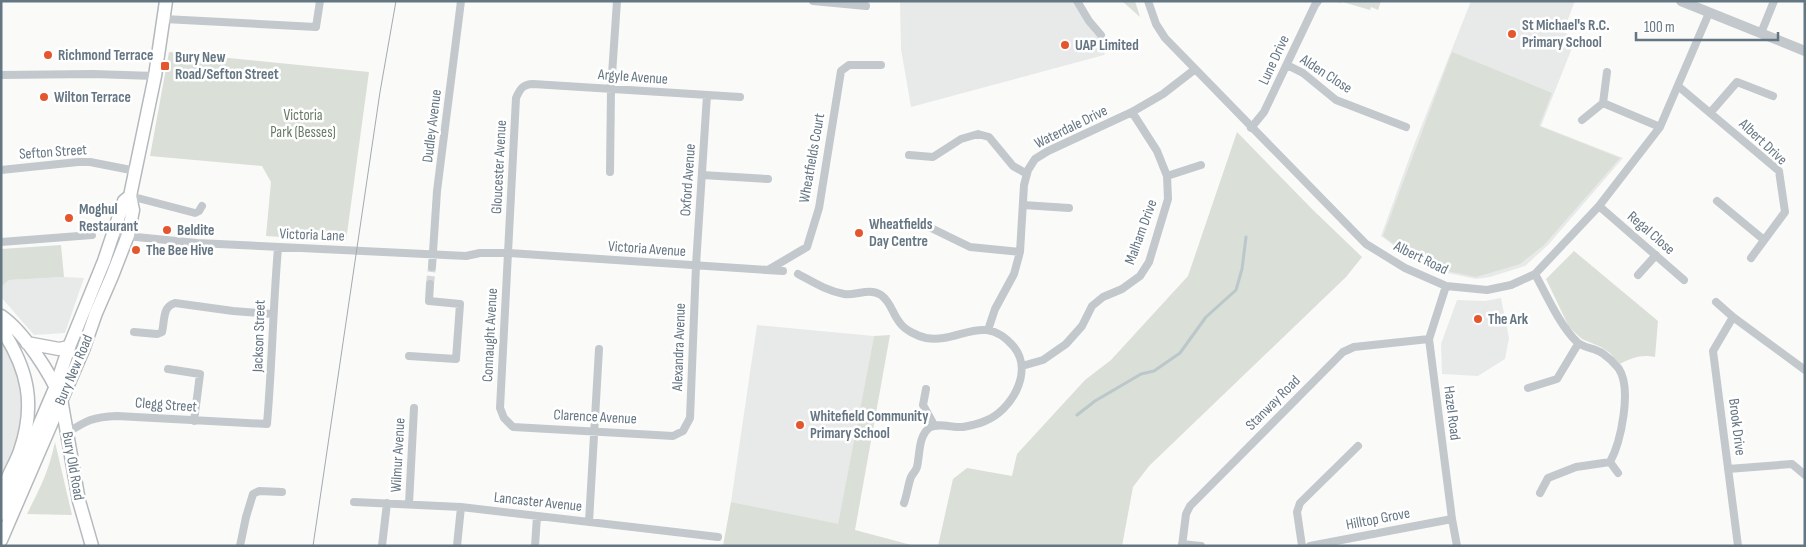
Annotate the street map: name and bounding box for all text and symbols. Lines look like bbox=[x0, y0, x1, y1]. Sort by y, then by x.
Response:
scale bar bbox=[1636, 10, 1778, 42]
place label: St Michael's R.C. Primary School bbox=[1522, 16, 1610, 52]
text: 100 m bbox=[1644, 18, 1675, 37]
marker: St Michael's R.C. Primary School bbox=[1506, 28, 1518, 40]
street label: Lune Drive bbox=[1254, 32, 1294, 88]
place label: UAP Limited bbox=[1075, 36, 1139, 55]
marker: UAP Limited bbox=[1059, 39, 1071, 51]
place label: Richmond Terrace bbox=[58, 46, 153, 65]
place label: Bury New Road/Sefton Street bbox=[175, 48, 279, 84]
marker: Richmond Terrace bbox=[42, 49, 54, 61]
street label: Alden Close bbox=[1296, 50, 1356, 98]
marker: Bury New Road/Sefton Street bbox=[159, 60, 171, 72]
street label: Argyle Avenue bbox=[596, 65, 669, 89]
place label: Wilton Terrace bbox=[54, 88, 131, 107]
street label: Dudley Avenue bbox=[418, 88, 446, 164]
marker: Wilton Terrace bbox=[38, 91, 50, 103]
street label: Waterdale Drive bbox=[1031, 101, 1111, 153]
park label: Victoria Park (Besses) bbox=[270, 106, 336, 142]
street label: Wheatfields Court bbox=[795, 111, 829, 204]
street label: Albert Drive bbox=[1734, 114, 1791, 169]
street label: Gloucester Avenue bbox=[487, 120, 511, 214]
street label: Sefton Street bbox=[18, 140, 88, 164]
street label: Oxford Avenue bbox=[676, 143, 700, 217]
street label: Malham Drive bbox=[1120, 197, 1162, 267]
place label: Moghul Restaurant bbox=[79, 200, 138, 236]
street label: Regal Close bbox=[1623, 207, 1679, 259]
marker: Moghul Restaurant bbox=[63, 212, 75, 224]
place label: Wheatfields Day Centre bbox=[869, 215, 933, 251]
place label: Beldite bbox=[177, 221, 214, 240]
marker: Beldite bbox=[161, 224, 173, 236]
street label: Victoria Lane bbox=[279, 224, 345, 246]
marker: Wheatfields Day Centre bbox=[853, 227, 865, 239]
street label: Albert Road bbox=[1390, 236, 1451, 279]
street label: Victoria Avenue bbox=[607, 237, 687, 261]
place label: The Bee Hive bbox=[146, 241, 214, 260]
marker: The Bee Hive bbox=[130, 244, 142, 256]
street label: Connaught Avenue bbox=[478, 287, 502, 383]
street label: Jackson Street bbox=[248, 299, 270, 374]
street label: Alexandra Avenue bbox=[668, 303, 690, 392]
place label: The Ark bbox=[1488, 310, 1529, 329]
marker: The Ark bbox=[1472, 313, 1484, 325]
street label: Bury New Road bbox=[51, 332, 97, 408]
street label: Stanway Road bbox=[1241, 371, 1305, 435]
street label: Hazel Road bbox=[1439, 385, 1465, 441]
street label: Clegg Street bbox=[134, 393, 198, 417]
street label: Brook Drive bbox=[1724, 397, 1750, 457]
street label: Clarence Avenue bbox=[553, 405, 637, 429]
place label: Whitefield Community Primary School bbox=[810, 407, 929, 443]
street label: Wilmur Avenue bbox=[387, 417, 409, 493]
marker: Whitefield Community Primary School bbox=[794, 419, 806, 431]
street label: Bury Old Road bbox=[58, 430, 88, 502]
street label: Lancaster Avenue bbox=[493, 488, 583, 516]
street label: Hilltop Grove bbox=[1344, 504, 1412, 534]

